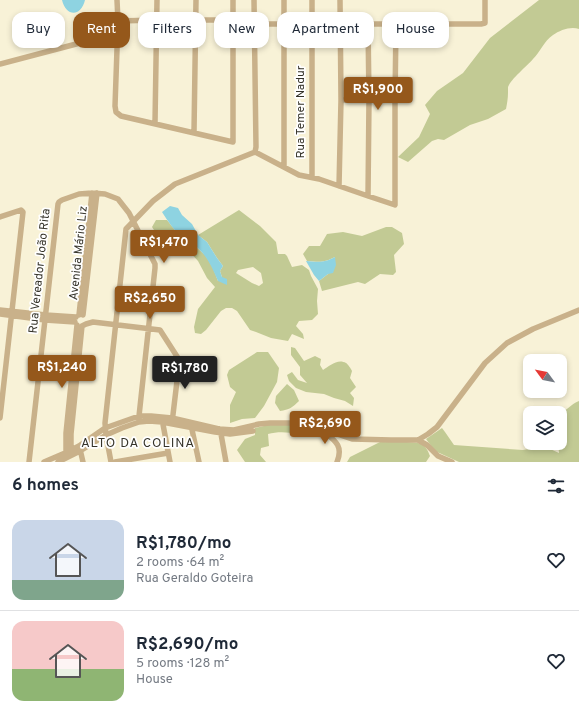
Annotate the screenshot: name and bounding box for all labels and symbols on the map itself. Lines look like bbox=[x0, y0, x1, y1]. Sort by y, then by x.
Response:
street label: Rua Temer Nadur bbox=[293, 65, 309, 159]
pin: R$1,900 bbox=[341, 77, 415, 111]
street label: Avenida Mário Liz bbox=[66, 205, 92, 301]
street label: Rua Vereador João Rita bbox=[25, 208, 55, 334]
pin: R$1,470 bbox=[127, 230, 201, 264]
pin: R$2,650 bbox=[113, 286, 187, 320]
north arrow bbox=[523, 354, 567, 398]
pin: R$1,240 bbox=[25, 355, 99, 389]
pin: R$1,780 bbox=[148, 356, 222, 390]
pin: R$2,690 bbox=[288, 411, 362, 445]
district label: ALTO DA COLINA bbox=[81, 436, 195, 452]

